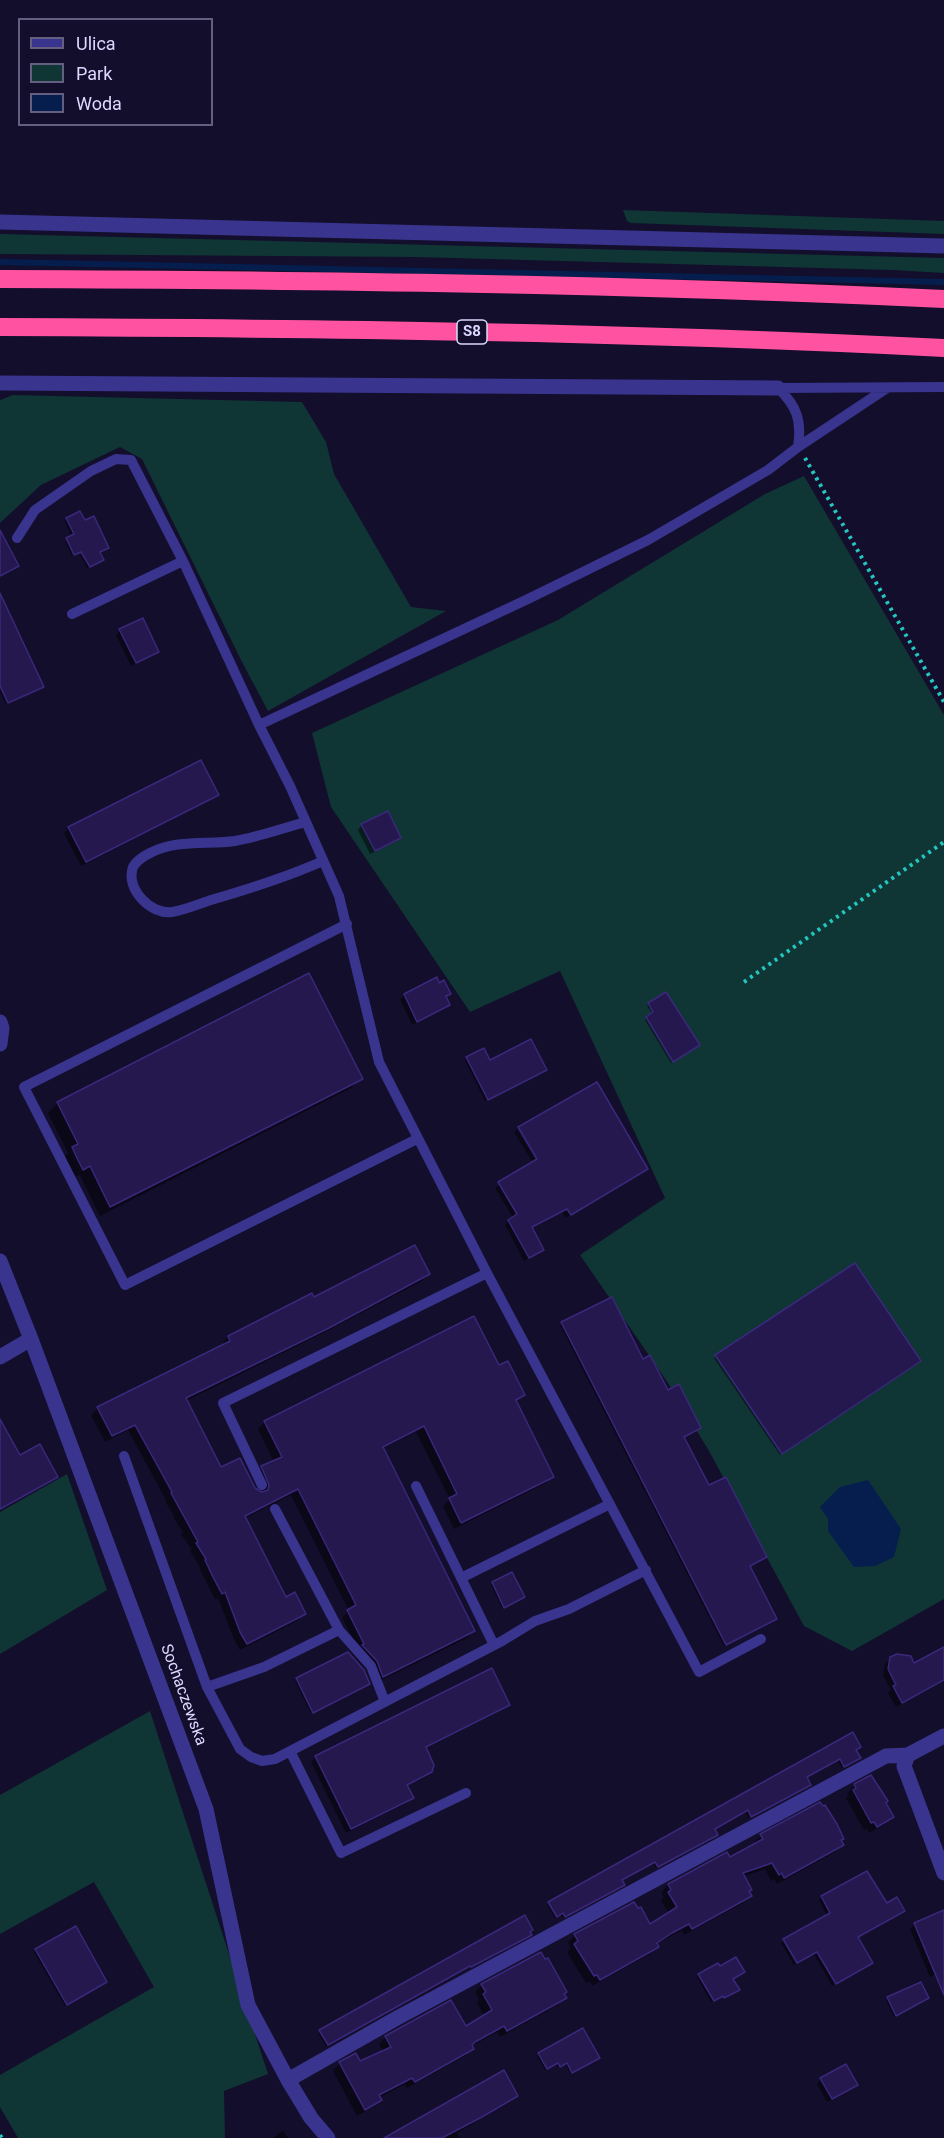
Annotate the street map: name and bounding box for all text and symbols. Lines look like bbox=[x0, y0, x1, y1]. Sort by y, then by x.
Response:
legend bbox=[18, 18, 213, 126]
text: Ulica bbox=[76, 33, 116, 54]
text: Park bbox=[76, 63, 112, 84]
text: Woda bbox=[76, 93, 122, 114]
road number: S8 bbox=[457, 320, 487, 344]
street label: Sochaczewska bbox=[156, 1642, 210, 1748]

